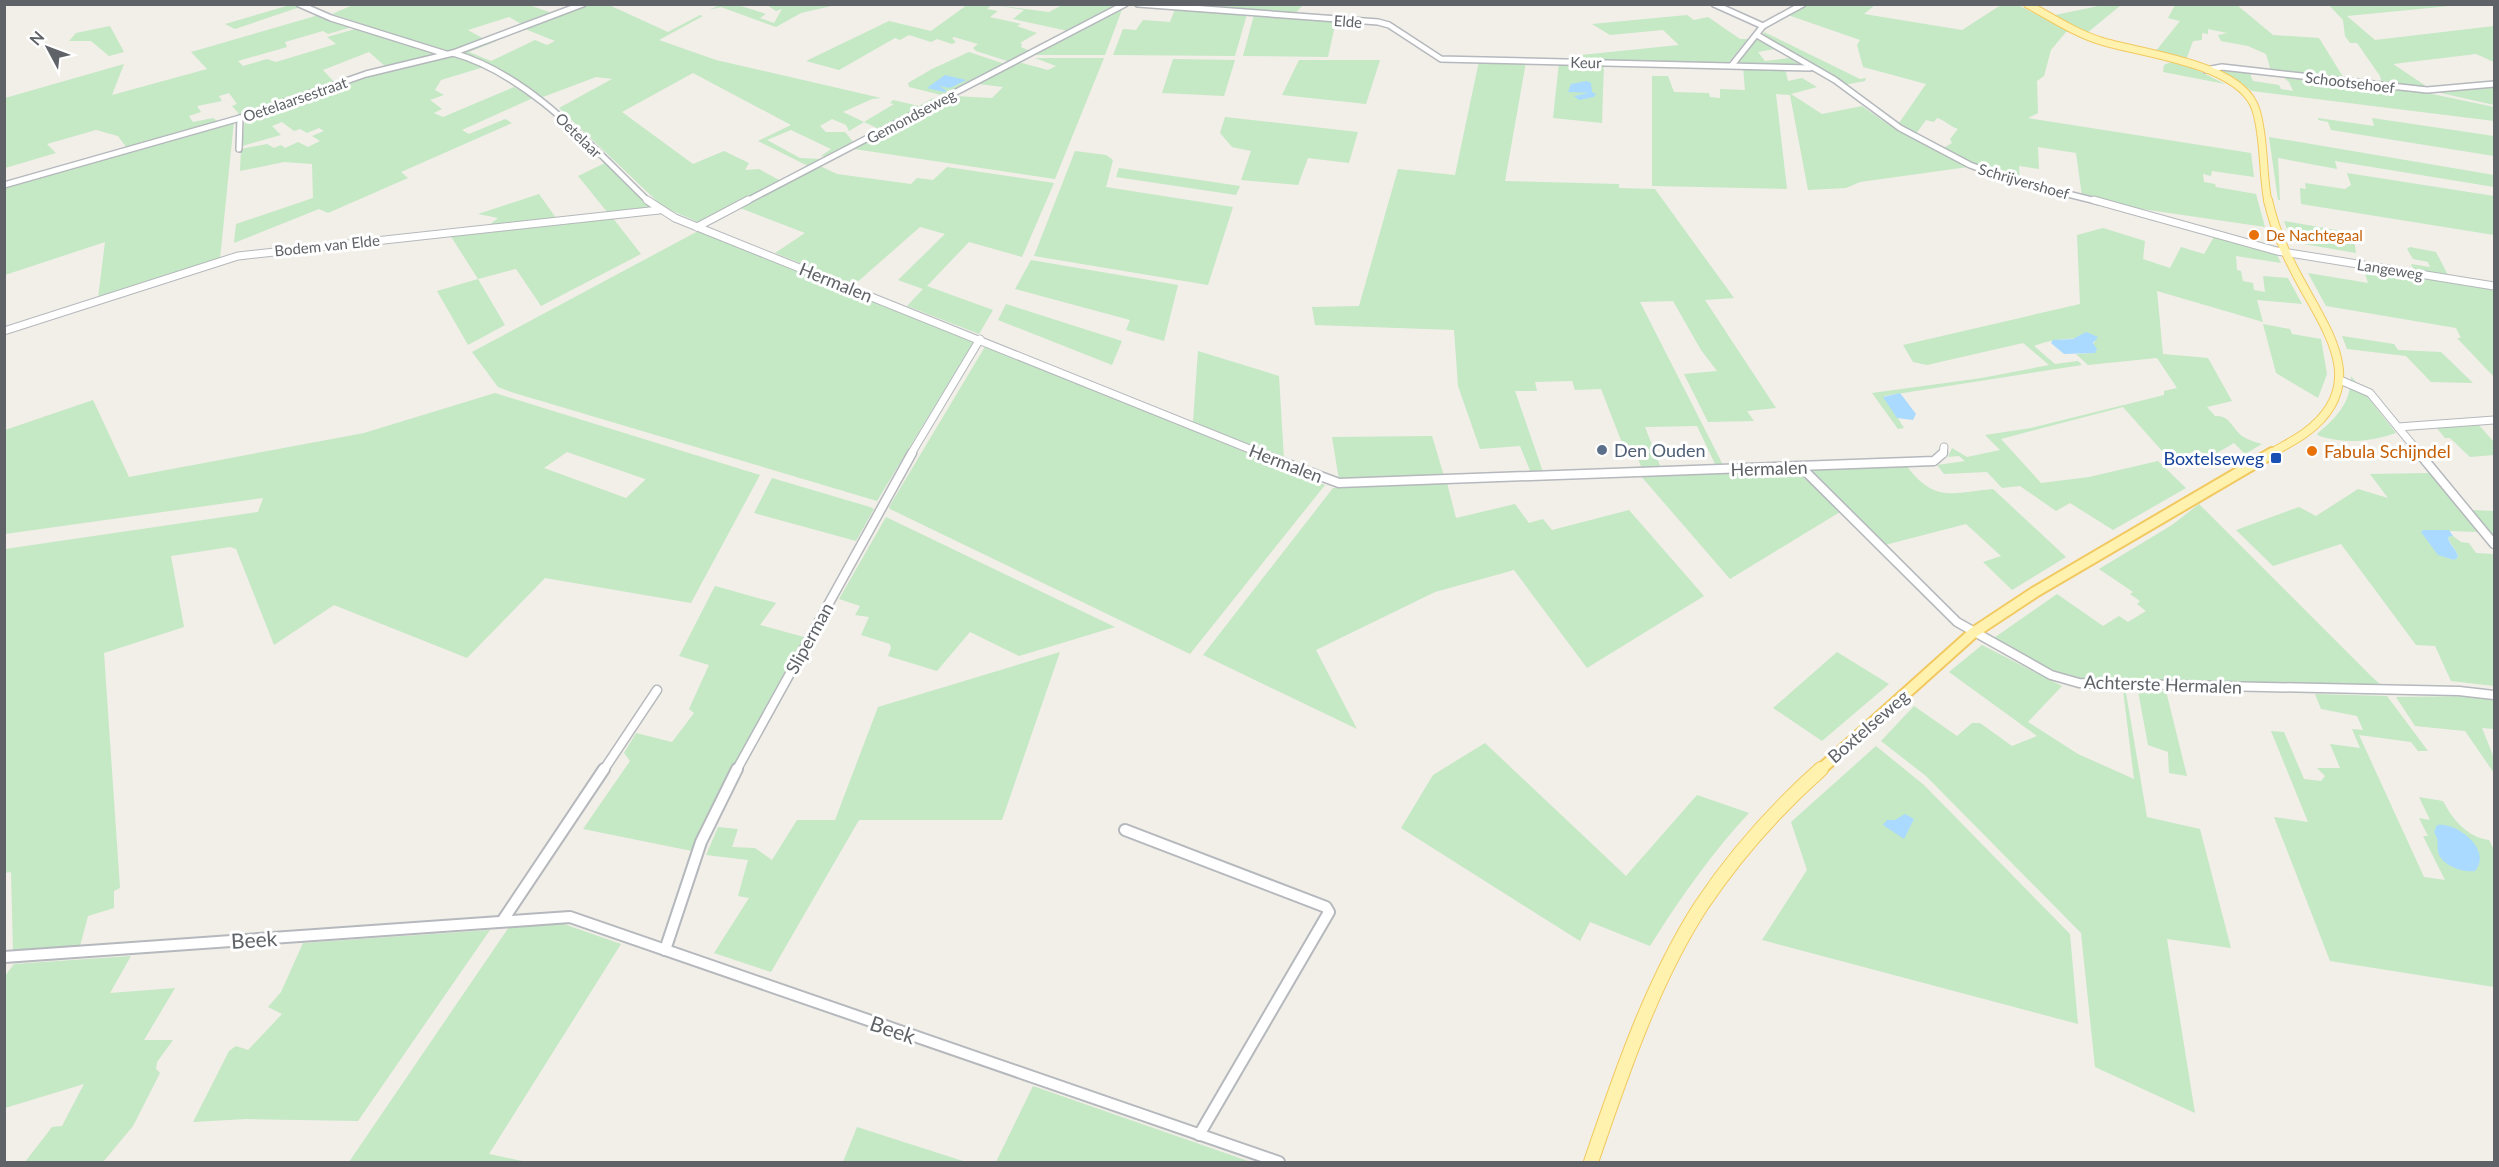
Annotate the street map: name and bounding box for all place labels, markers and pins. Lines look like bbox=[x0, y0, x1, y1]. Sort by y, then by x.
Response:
place label: De Nachtegaal bbox=[2266, 226, 2363, 244]
marker: De Nachtegaal bbox=[2247, 228, 2261, 242]
place label: Den Ouden bbox=[1614, 439, 1706, 461]
place label: Fabula Schijndel bbox=[2324, 440, 2451, 462]
marker: Den Ouden bbox=[1595, 443, 1609, 457]
marker: Fabula Schijndel bbox=[2305, 444, 2319, 458]
place label: Boxtelseweg bbox=[2163, 447, 2264, 469]
marker: Boxtelseweg bbox=[2269, 451, 2283, 465]

